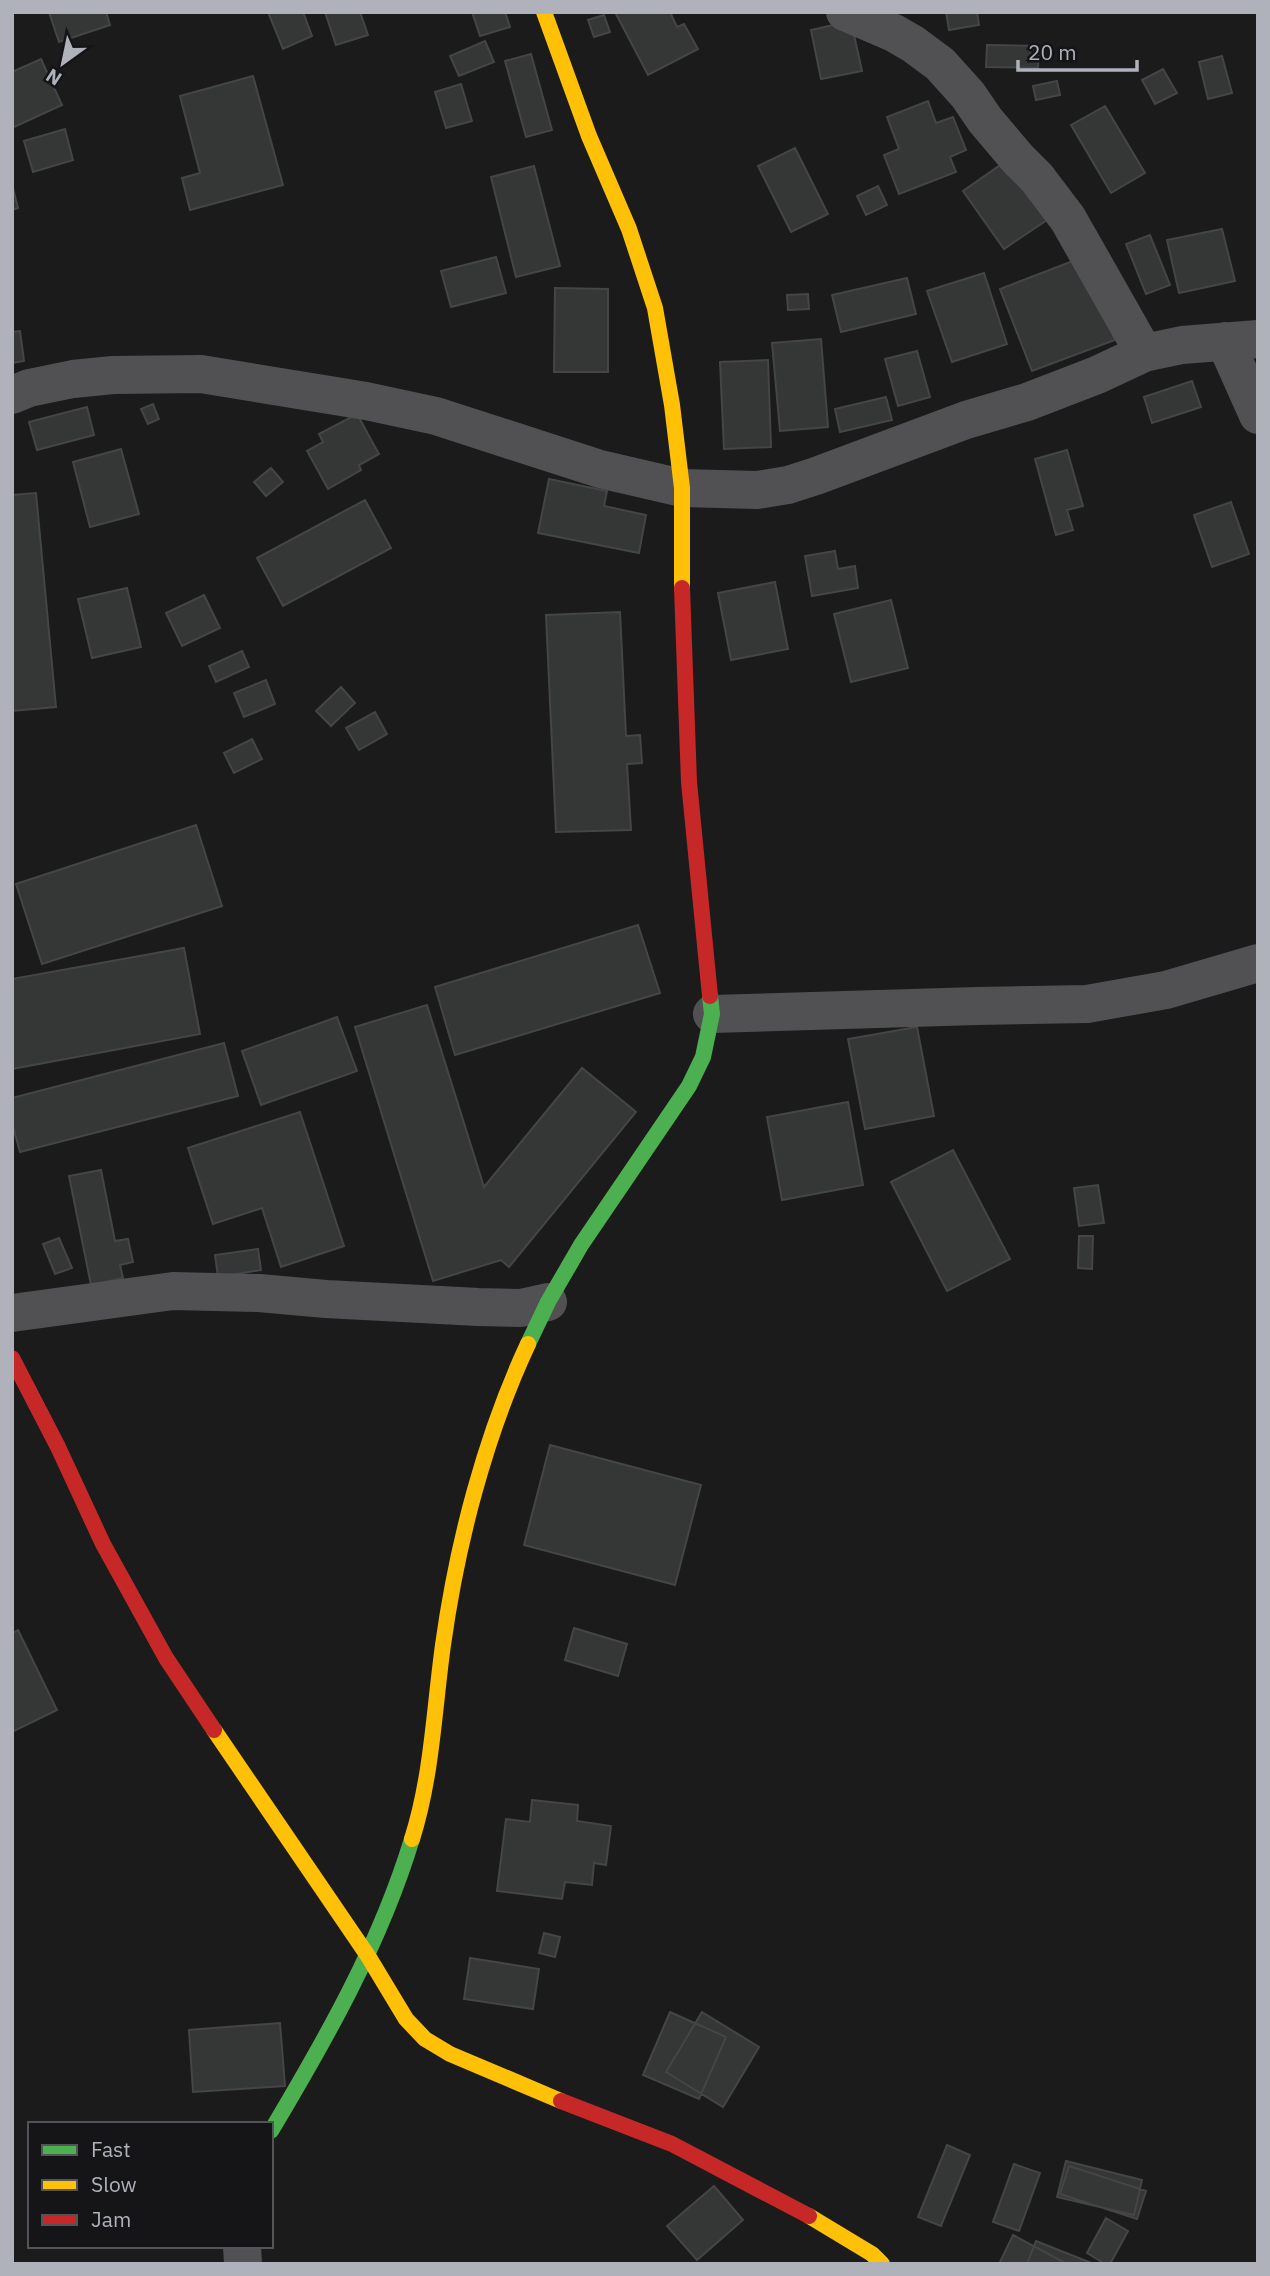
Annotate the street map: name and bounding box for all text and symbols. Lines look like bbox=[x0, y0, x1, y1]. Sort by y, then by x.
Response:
north arrow bbox=[28, 28, 98, 98]
scale bar bbox=[1018, 28, 1137, 72]
text: 20 m bbox=[1028, 38, 1077, 66]
text: N bbox=[41, 63, 66, 91]
legend bbox=[28, 2122, 273, 2248]
text: Fast bbox=[91, 2135, 131, 2163]
text: Slow bbox=[91, 2170, 137, 2198]
text: Jam bbox=[91, 2205, 131, 2233]

